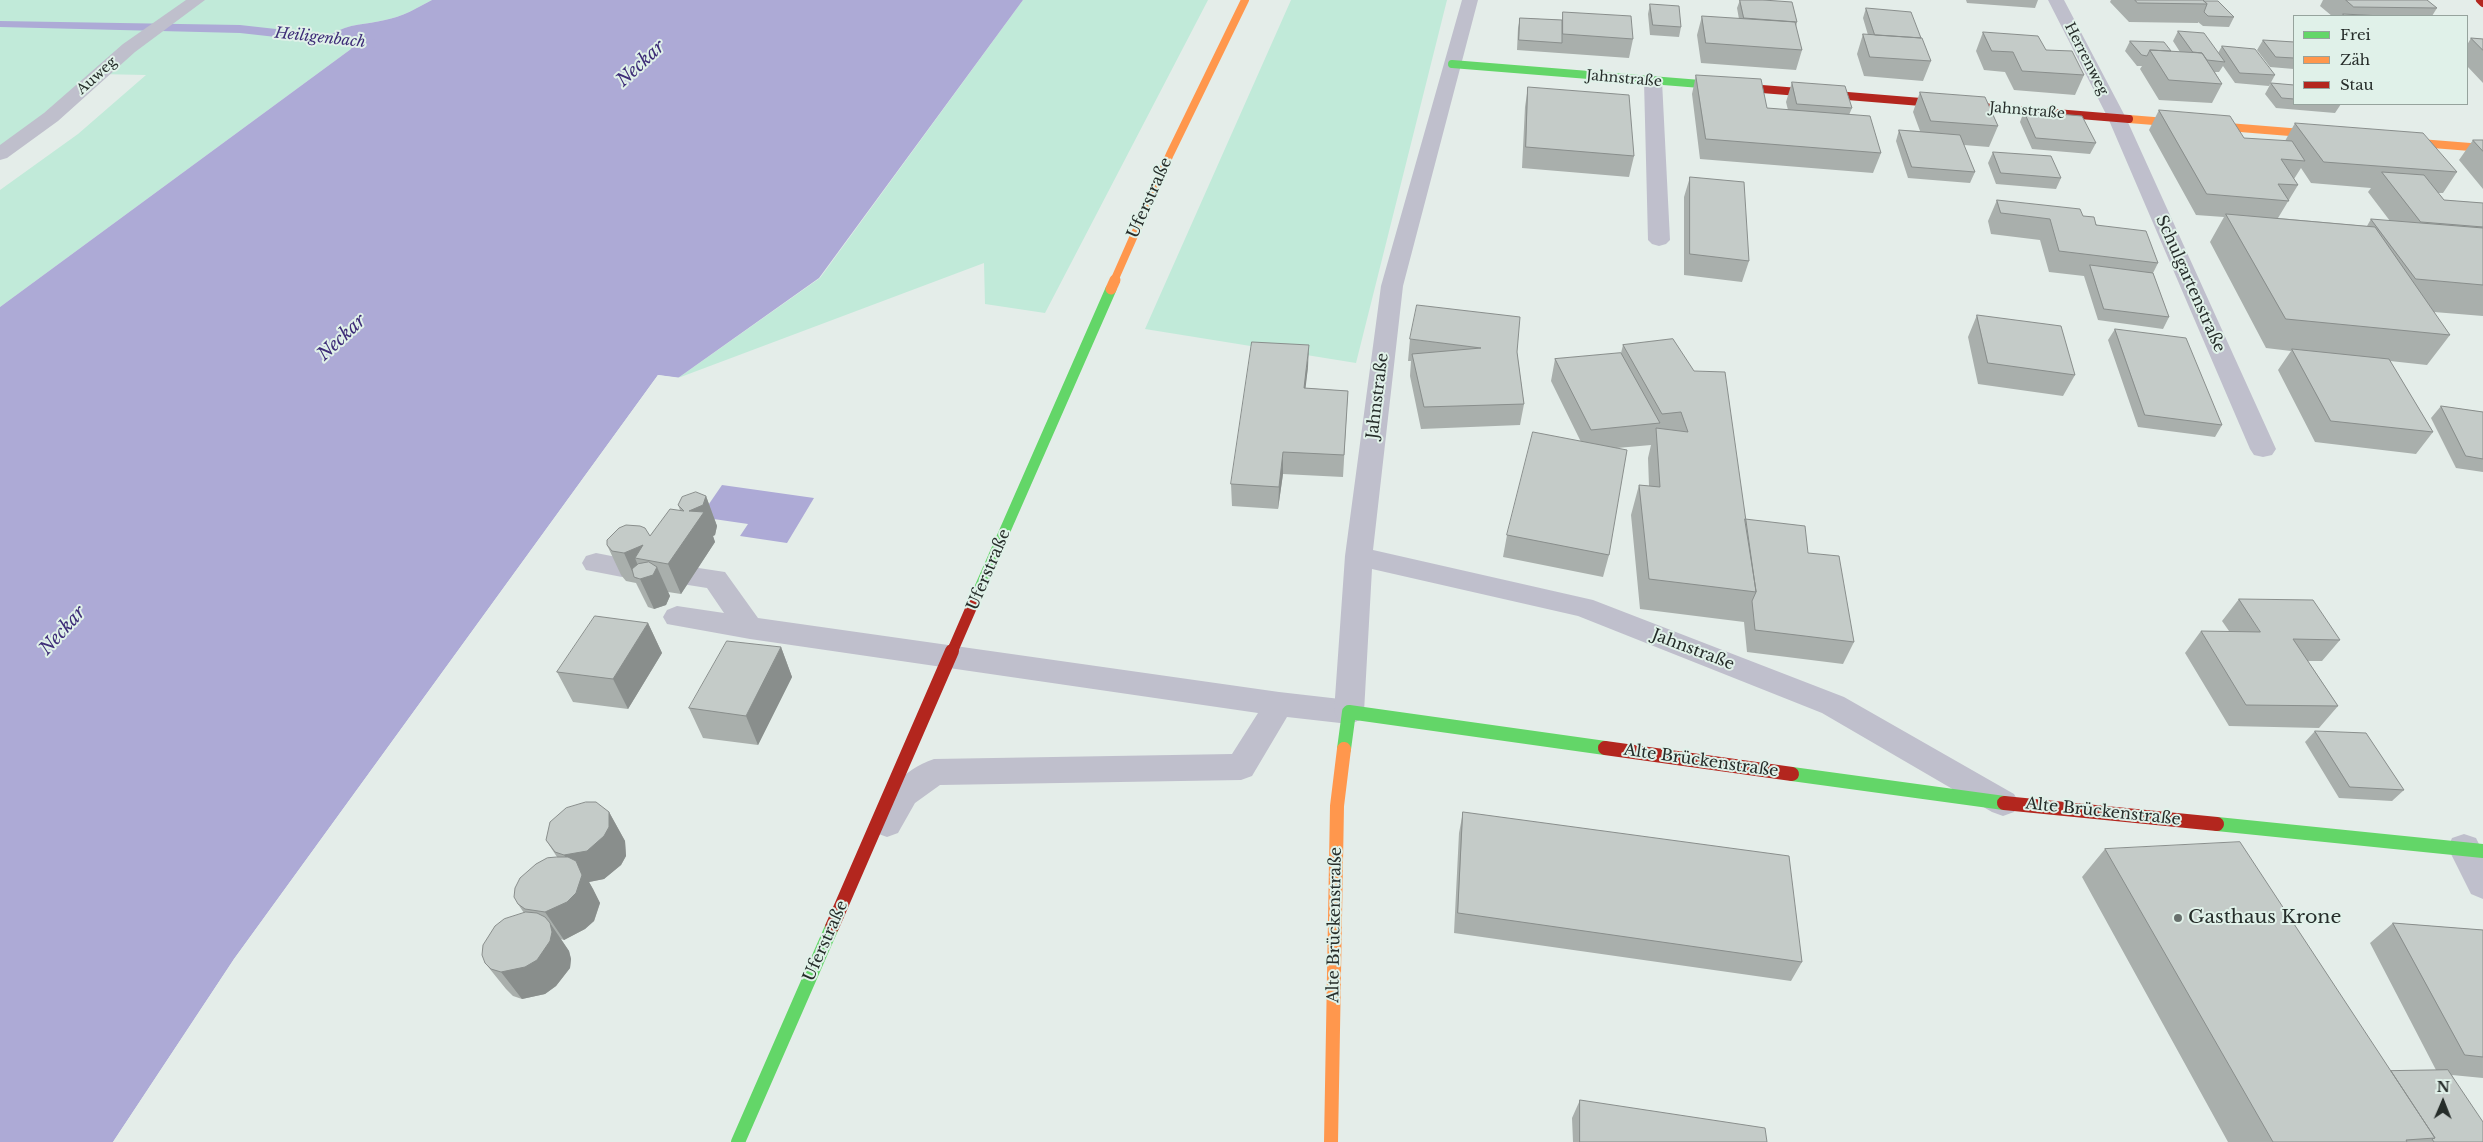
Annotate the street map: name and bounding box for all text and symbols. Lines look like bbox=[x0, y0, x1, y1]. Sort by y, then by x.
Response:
legend bbox=[2293, 15, 2468, 105]
street label: Herrenweg bbox=[2061, 20, 2111, 98]
water label: Heiligenbach bbox=[274, 24, 366, 52]
text: Frei bbox=[2340, 25, 2371, 44]
water label: Neckar bbox=[612, 36, 670, 92]
text: Zäh bbox=[2340, 50, 2370, 69]
street label: Auweg bbox=[74, 54, 120, 98]
street label: Jahnstraße bbox=[1586, 67, 1662, 91]
text: Stau bbox=[2340, 75, 2374, 94]
street label: Jahnstraße bbox=[1989, 99, 2065, 123]
street label: Uferstraße bbox=[1124, 155, 1176, 241]
street label: Schulgartenstraße bbox=[2151, 212, 2229, 356]
water label: Neckar bbox=[313, 310, 371, 366]
street label: Jahnstraße bbox=[1363, 352, 1393, 440]
street label: Uferstraße bbox=[963, 526, 1015, 614]
water label: Neckar bbox=[35, 602, 91, 660]
street label: Jahnstraße bbox=[1649, 626, 1737, 674]
street label: Alte Brückenstraße bbox=[1622, 741, 1780, 781]
street label: Alte Brückenstraße bbox=[2024, 794, 2182, 830]
street label: Alte Brückenstraße bbox=[1324, 847, 1346, 1003]
street label: Uferstraße bbox=[800, 898, 852, 984]
place label: Gasthaus Krone bbox=[2188, 907, 2341, 929]
marker: Gasthaus Krone bbox=[2172, 912, 2184, 924]
north arrow bbox=[2418, 1077, 2468, 1127]
text: N bbox=[2437, 1078, 2450, 1096]

